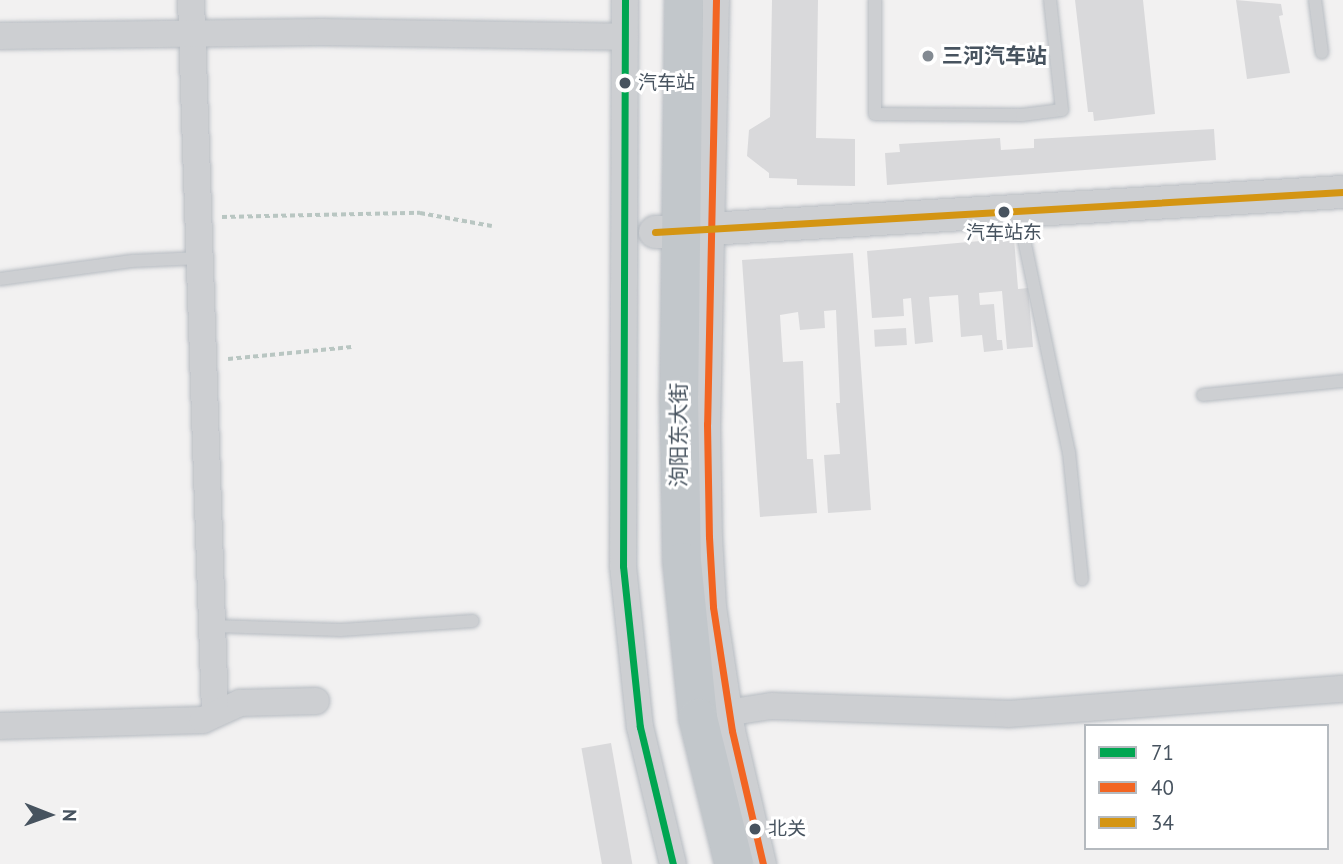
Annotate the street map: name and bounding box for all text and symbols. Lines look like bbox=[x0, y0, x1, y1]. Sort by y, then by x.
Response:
place label: 三河汽车站 bbox=[942, 43, 1047, 69]
marker: 三河汽车站 bbox=[920, 48, 936, 64]
place label: 汽车站 bbox=[638, 72, 695, 94]
marker: 汽车站 bbox=[618, 76, 632, 90]
marker: 汽车站东 bbox=[997, 205, 1011, 219]
place label: 汽车站东 bbox=[966, 222, 1042, 244]
street label: 泃阳东大街 bbox=[666, 383, 692, 487]
legend bbox=[1084, 724, 1329, 850]
text: 71 bbox=[1151, 739, 1174, 766]
text: 40 bbox=[1151, 774, 1174, 801]
north arrow bbox=[14, 780, 84, 850]
text: N bbox=[58, 809, 82, 822]
text: 34 bbox=[1151, 809, 1174, 836]
place label: 北关 bbox=[768, 818, 806, 840]
marker: 北关 bbox=[748, 822, 762, 836]

